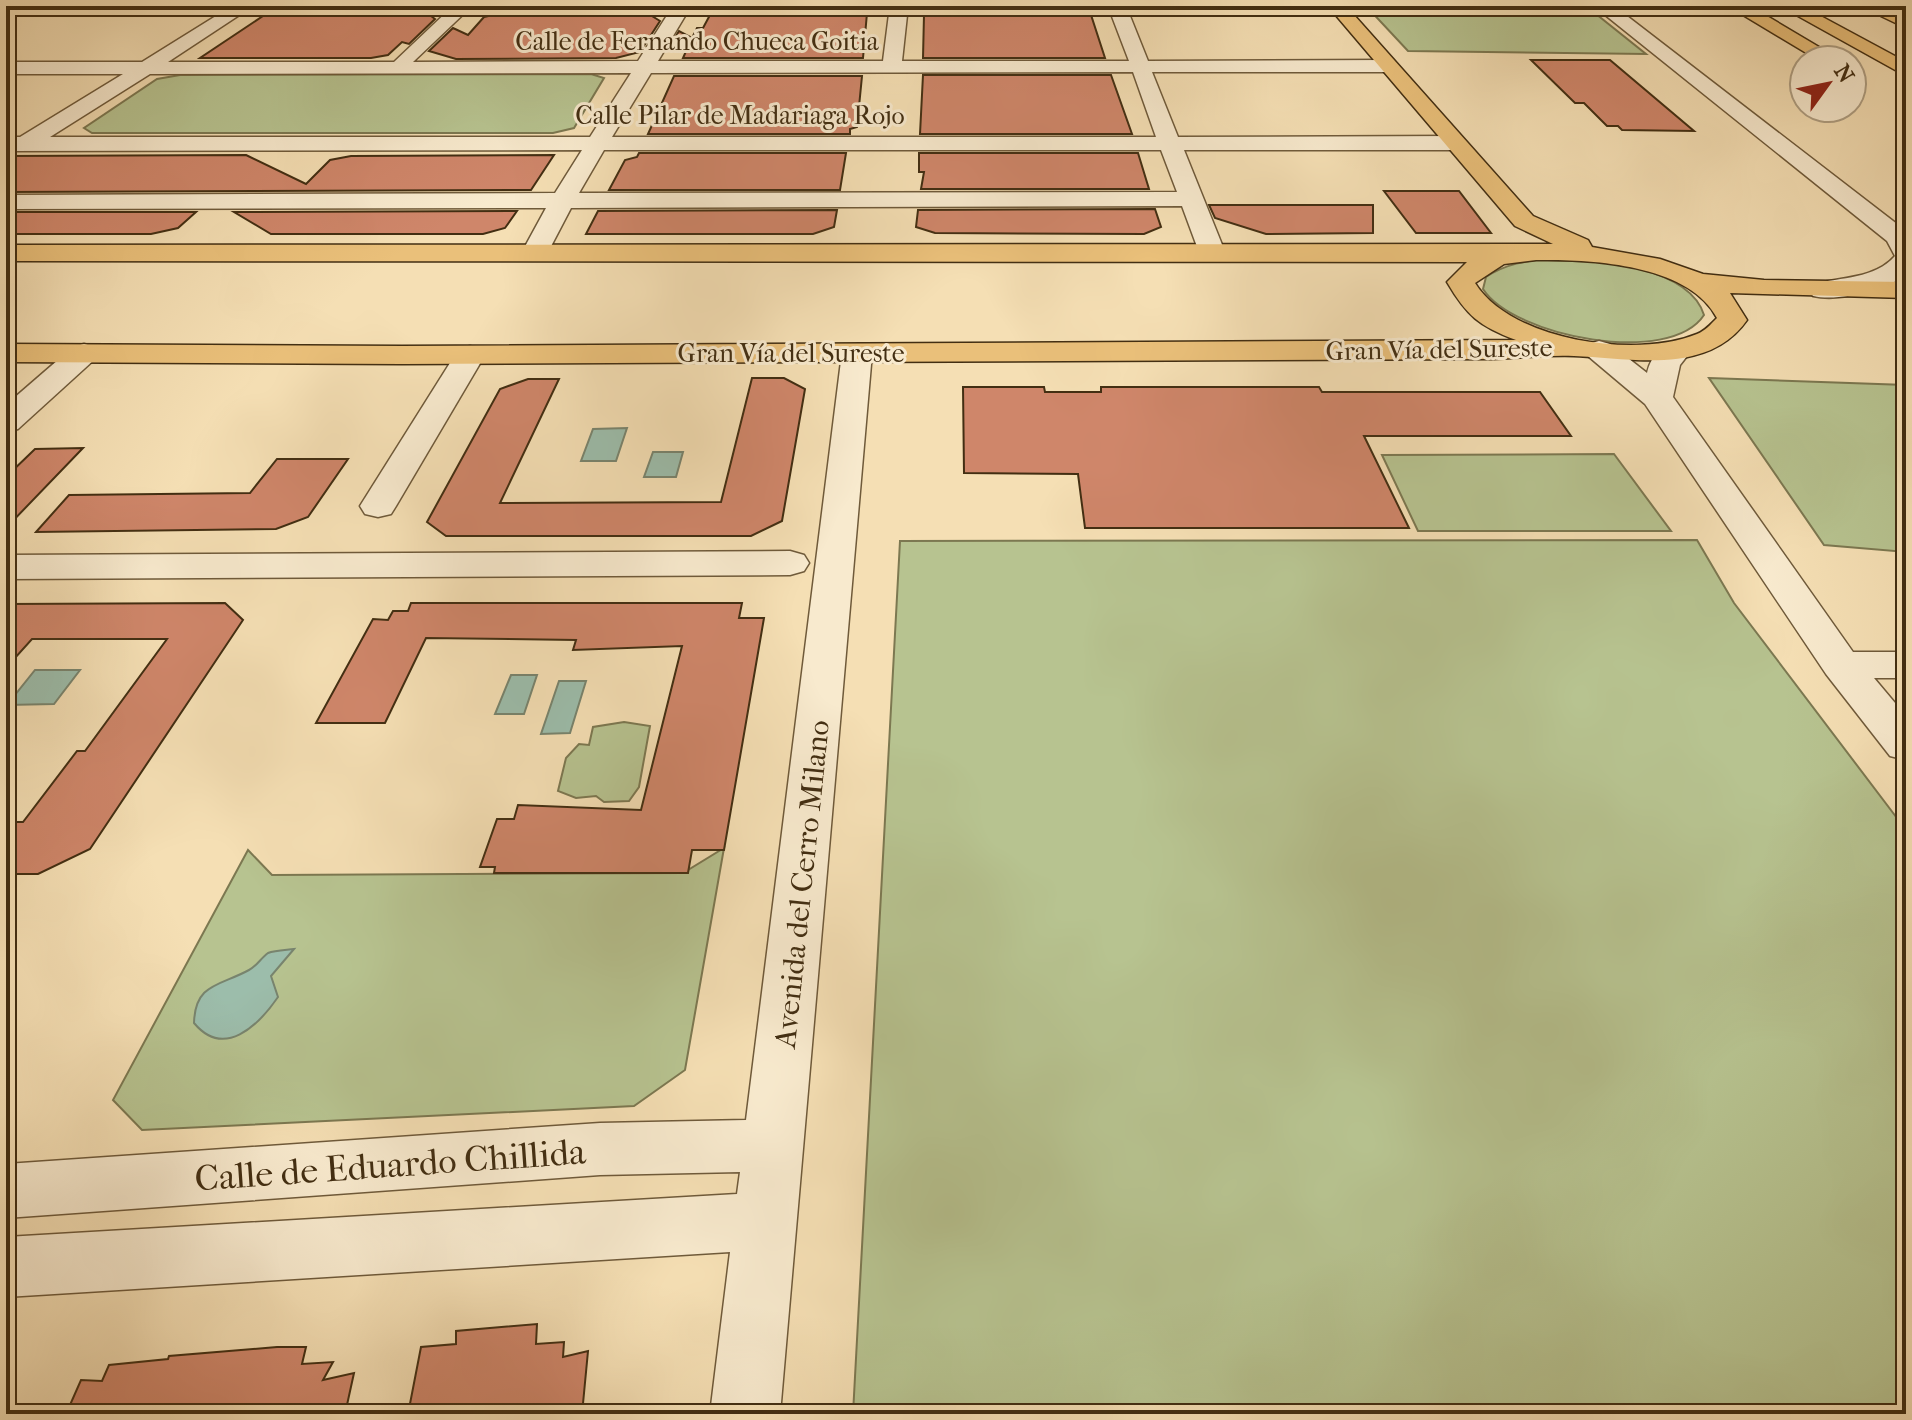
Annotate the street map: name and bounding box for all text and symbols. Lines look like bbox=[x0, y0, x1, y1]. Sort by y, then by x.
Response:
street label: Calle de Fernando Chueca Goitia bbox=[515, 26, 880, 57]
north arrow bbox=[1788, 44, 1868, 124]
text: N bbox=[1828, 60, 1860, 88]
street label: Calle Pilar de Madariaga Rojo bbox=[575, 100, 905, 131]
street label: Gran Vía del Sureste bbox=[1325, 332, 1553, 367]
street label: Gran Vía del Sureste bbox=[677, 338, 905, 369]
street label: Avenida del Cerro Milano bbox=[768, 718, 837, 1051]
street label: Calle de Eduardo Chillida bbox=[193, 1130, 587, 1200]

